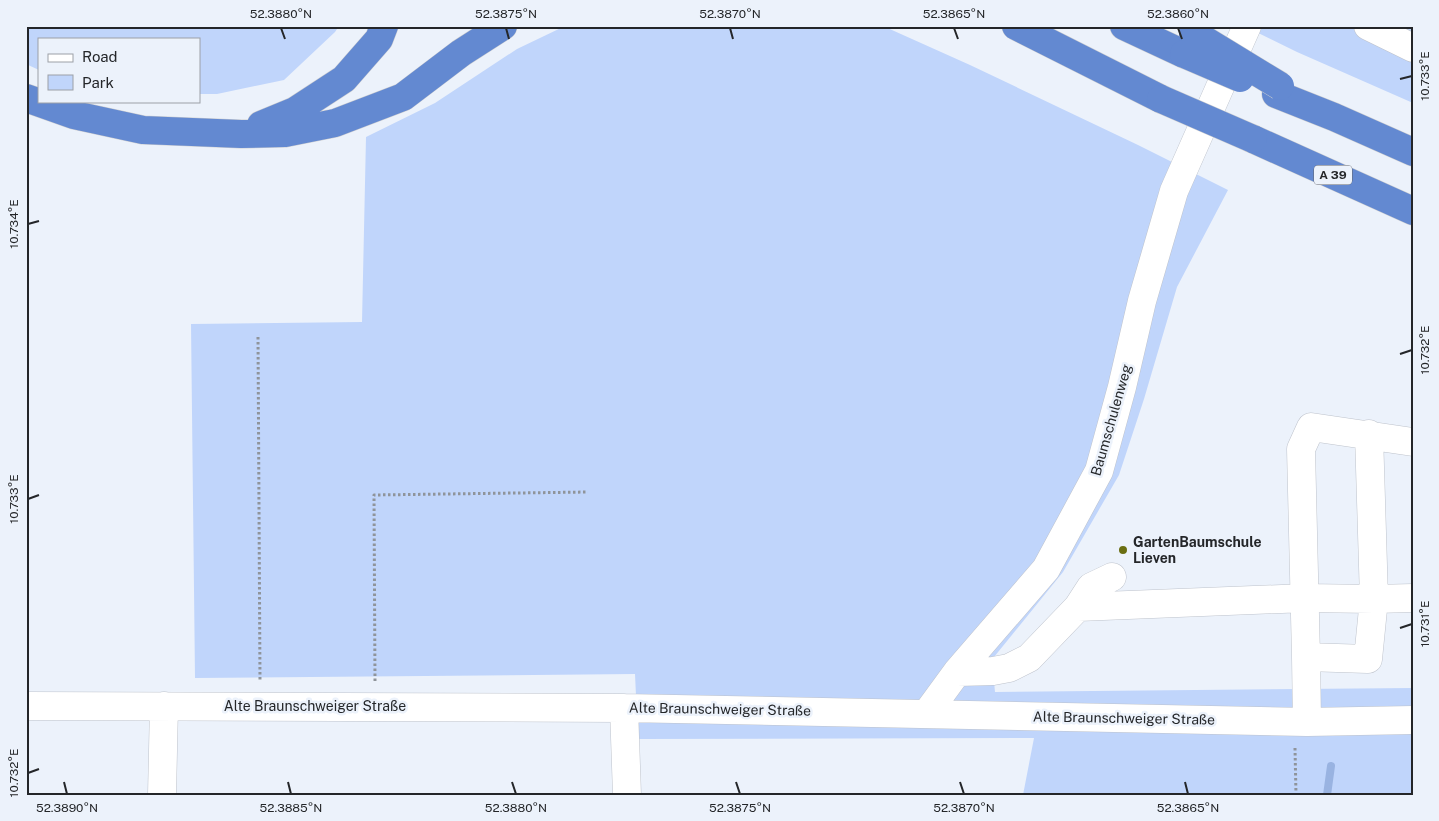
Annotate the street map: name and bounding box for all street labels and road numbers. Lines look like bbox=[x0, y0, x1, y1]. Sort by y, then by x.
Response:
road number: A 39 bbox=[1314, 166, 1352, 184]
street label: Baumschulenweg bbox=[1087, 362, 1135, 478]
street label: Alte Braunschweiger Straße bbox=[224, 698, 406, 714]
street label: Alte Braunschweiger Straße bbox=[629, 699, 811, 719]
street label: Alte Braunschweiger Straße bbox=[1033, 708, 1215, 728]

